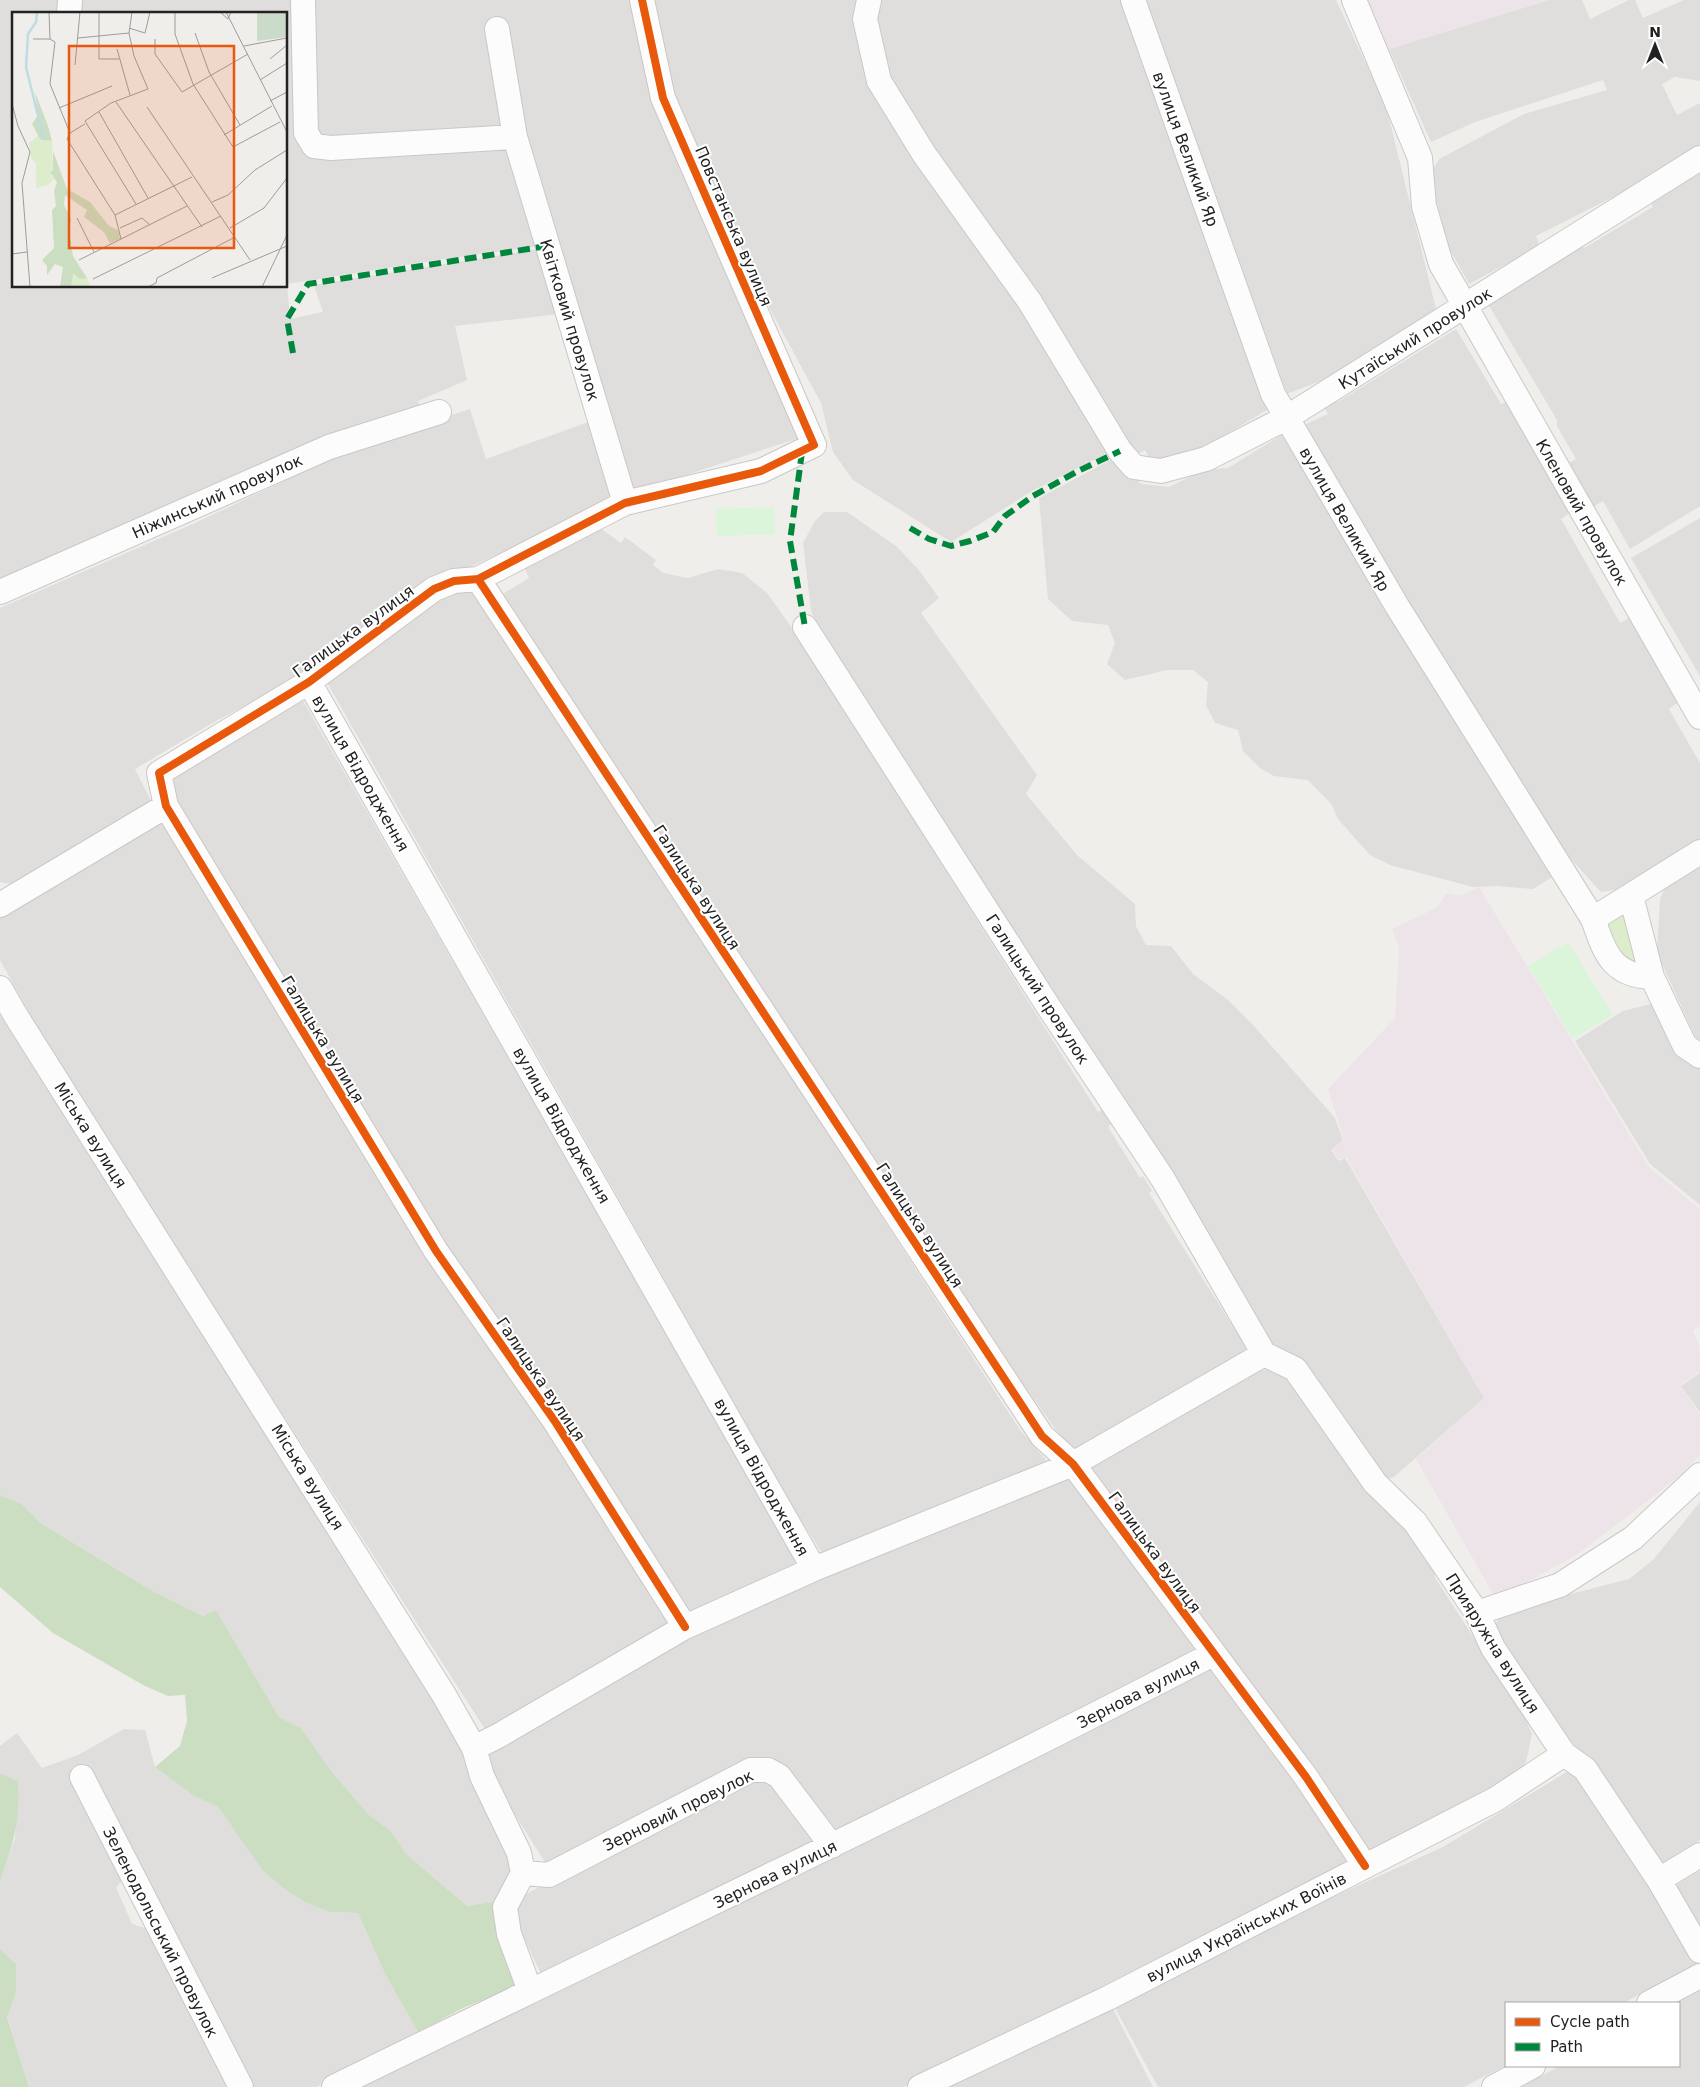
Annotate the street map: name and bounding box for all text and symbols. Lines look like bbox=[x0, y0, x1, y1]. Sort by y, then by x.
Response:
inset map bbox=[12, 12, 288, 288]
north arrow bbox=[1630, 20, 1680, 70]
text: N bbox=[1649, 24, 1661, 40]
street label: вулиця Великий Яр bbox=[1149, 69, 1222, 229]
street label: Повстанська вулиця bbox=[691, 143, 776, 309]
street label: Квітковий провулок bbox=[536, 237, 603, 404]
street label: Кутаїський провулок bbox=[1335, 283, 1496, 393]
street label: Кленовий провулок bbox=[1532, 436, 1631, 589]
street label: вулиця Великий Яр bbox=[1295, 444, 1394, 595]
street label: Ніжинський провулок bbox=[129, 450, 306, 543]
street label: Галицька вулиця bbox=[289, 581, 418, 682]
street label: вулиця Відродження bbox=[308, 692, 413, 855]
street label: Галицька вулиця bbox=[649, 821, 744, 953]
street label: Галицький провулок bbox=[982, 911, 1093, 1068]
street label: Галицька вулиця bbox=[277, 972, 368, 1106]
street label: вулиця Відродження bbox=[509, 1044, 614, 1207]
street label: Міська вулиця bbox=[50, 1079, 131, 1192]
street label: Галицька вулиця bbox=[872, 1159, 967, 1291]
street label: Галицька вулиця bbox=[492, 1314, 589, 1445]
street label: вулиця Відродження bbox=[710, 1395, 813, 1559]
street label: Міська вулиця bbox=[267, 1421, 348, 1534]
street label: Галицька вулиця bbox=[1104, 1488, 1205, 1617]
street label: Прияружна вулиця bbox=[1442, 1570, 1543, 1717]
street label: Зернова вулиця bbox=[1074, 1654, 1203, 1733]
street label: Зерновий провулок bbox=[600, 1766, 757, 1855]
street label: Зеленодольський провулок bbox=[99, 1824, 222, 2041]
street label: Зернова вулиця bbox=[710, 1836, 840, 1913]
street label: вулиця Українських Воїнів bbox=[1143, 1869, 1349, 1986]
legend bbox=[1505, 2002, 1680, 2067]
text: Cycle path bbox=[1550, 2013, 1630, 2031]
text: Path bbox=[1550, 2038, 1583, 2056]

